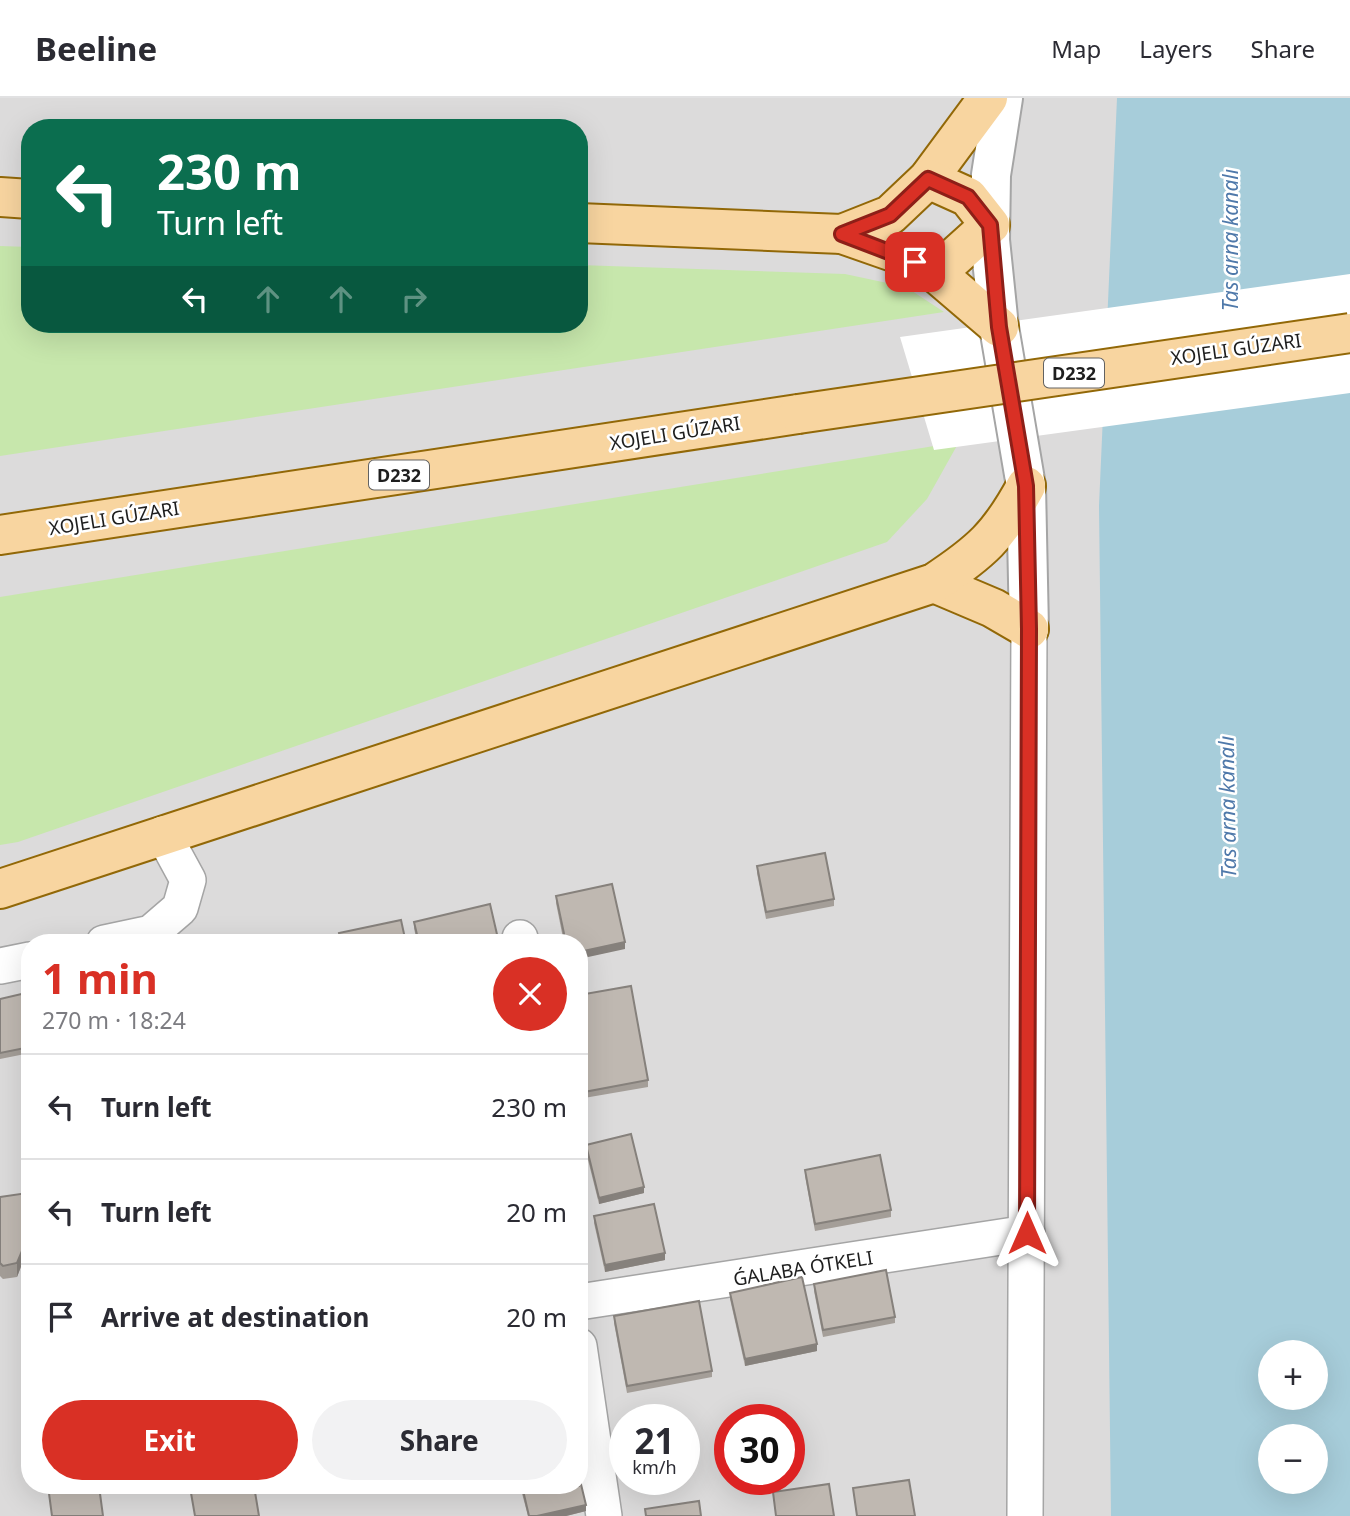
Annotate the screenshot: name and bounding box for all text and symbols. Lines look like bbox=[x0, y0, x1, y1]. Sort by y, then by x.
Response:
text: Beeline bbox=[35, 26, 157, 71]
text: Map bbox=[1051, 32, 1101, 65]
text: Layers bbox=[1139, 32, 1213, 65]
text: Share bbox=[1251, 32, 1315, 65]
text: 230 m bbox=[157, 138, 302, 204]
icon: left bbox=[42, 147, 133, 238]
water label: Tas arna kanalı bbox=[1216, 169, 1244, 311]
text: Turn left bbox=[157, 201, 283, 244]
pin bbox=[885, 232, 945, 292]
icon: arrive bbox=[896, 243, 934, 281]
icon: left bbox=[176, 280, 214, 318]
icon: ahead bbox=[249, 280, 287, 318]
icon: ahead bbox=[322, 280, 360, 318]
icon: right bbox=[395, 280, 433, 318]
street label: XOJELI GÚZARI bbox=[1169, 327, 1303, 371]
road number: D232 bbox=[1044, 358, 1104, 388]
street label: XOJELI GÚZARI bbox=[608, 410, 742, 456]
road number: D232 bbox=[369, 460, 429, 489]
street label: XOJELI GÚZARI bbox=[47, 495, 181, 541]
water label: Tas arna kanalı bbox=[1212, 736, 1242, 878]
text: 1 min bbox=[42, 949, 158, 1006]
button: close bbox=[493, 957, 567, 1031]
text: 270 m · 18:24 bbox=[42, 1004, 186, 1036]
icon: left bbox=[42, 1088, 80, 1126]
text: Turn left bbox=[101, 1089, 212, 1125]
text: 230 m bbox=[491, 1089, 567, 1125]
icon: left bbox=[42, 1193, 80, 1231]
text: Turn left bbox=[101, 1194, 212, 1230]
text: 20 m bbox=[506, 1194, 567, 1230]
position arrow bbox=[990, 1196, 1064, 1270]
street label: ǴALABA ÓTKELI bbox=[731, 1244, 875, 1292]
icon: arrive bbox=[42, 1298, 80, 1336]
text: Arrive at destination bbox=[101, 1299, 370, 1335]
text: 20 m bbox=[506, 1299, 567, 1335]
map controls bbox=[1258, 1340, 1328, 1494]
button: + bbox=[1258, 1340, 1328, 1410]
button: Exit bbox=[42, 1400, 298, 1480]
button: Share bbox=[312, 1400, 567, 1480]
speed limit sign: 30 bbox=[714, 1404, 805, 1495]
text: 21 bbox=[634, 1417, 675, 1464]
button: − bbox=[1258, 1424, 1328, 1494]
text: km/h bbox=[632, 1455, 677, 1479]

